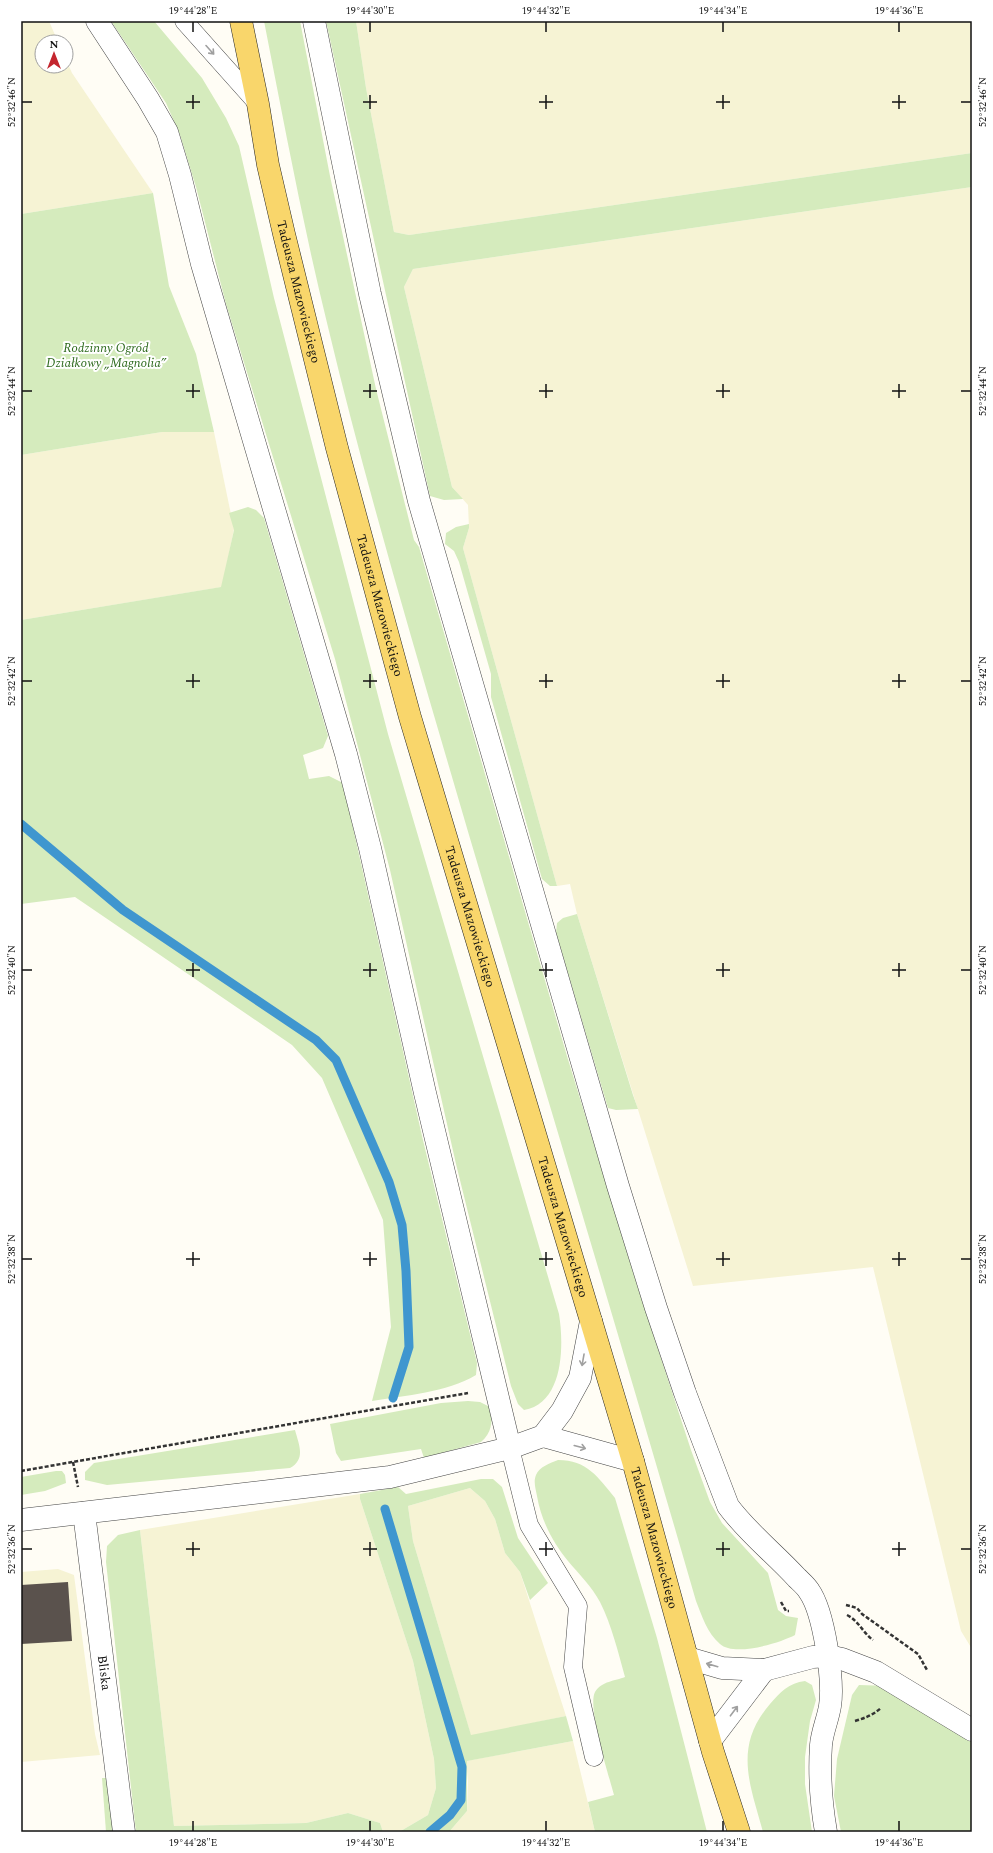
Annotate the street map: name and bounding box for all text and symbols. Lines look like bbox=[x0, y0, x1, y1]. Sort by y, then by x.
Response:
text: 19°44'28"E bbox=[169, 3, 217, 19]
text: 19°44'30"E bbox=[346, 3, 394, 19]
text: 19°44'32"E bbox=[522, 3, 570, 19]
text: 19°44'34"E bbox=[699, 3, 747, 19]
text: 19°44'36"E bbox=[875, 3, 923, 19]
north arrow bbox=[34, 34, 74, 74]
text: N bbox=[50, 36, 59, 53]
one-way arrow bbox=[205, 45, 214, 55]
text: 52°32'46"N bbox=[4, 77, 20, 127]
text: 52°32'46"N bbox=[975, 77, 991, 127]
street label: Tadeusza Mazowieckiego bbox=[271, 218, 326, 365]
park label: Rodzinny Ogród Działkowy „Magnolia” bbox=[46, 338, 166, 373]
text: 52°32'44"N bbox=[4, 366, 20, 416]
text: 52°32'44"N bbox=[975, 366, 991, 416]
street label: Tadeusza Mazowieckiego bbox=[351, 532, 409, 679]
text: 52°32'42"N bbox=[4, 656, 20, 706]
text: 52°32'42"N bbox=[975, 656, 991, 706]
street label: Tadeusza Mazowieckiego bbox=[439, 844, 500, 990]
text: 52°32'40"N bbox=[4, 945, 20, 995]
text: 52°32'40"N bbox=[975, 945, 991, 995]
street label: Tadeusza Mazowieckiego bbox=[532, 1154, 593, 1300]
text: 52°32'38"N bbox=[4, 1234, 20, 1284]
text: 52°32'38"N bbox=[975, 1234, 991, 1284]
one-way arrow bbox=[579, 1353, 587, 1366]
one-way arrow bbox=[573, 1444, 586, 1451]
street label: Tadeusza Mazowieckiego bbox=[625, 1465, 683, 1611]
text: 52°32'36"N bbox=[4, 1524, 20, 1574]
text: 52°32'36"N bbox=[975, 1524, 991, 1574]
street label: Bliska bbox=[92, 1654, 116, 1692]
one-way arrow bbox=[705, 1661, 718, 1668]
one-way arrow bbox=[730, 1705, 738, 1716]
text: 19°44'28"E bbox=[169, 1835, 217, 1851]
text: 19°44'30"E bbox=[346, 1835, 394, 1851]
text: 19°44'32"E bbox=[522, 1835, 570, 1851]
text: 19°44'34"E bbox=[699, 1835, 747, 1851]
text: 19°44'36"E bbox=[875, 1835, 923, 1851]

